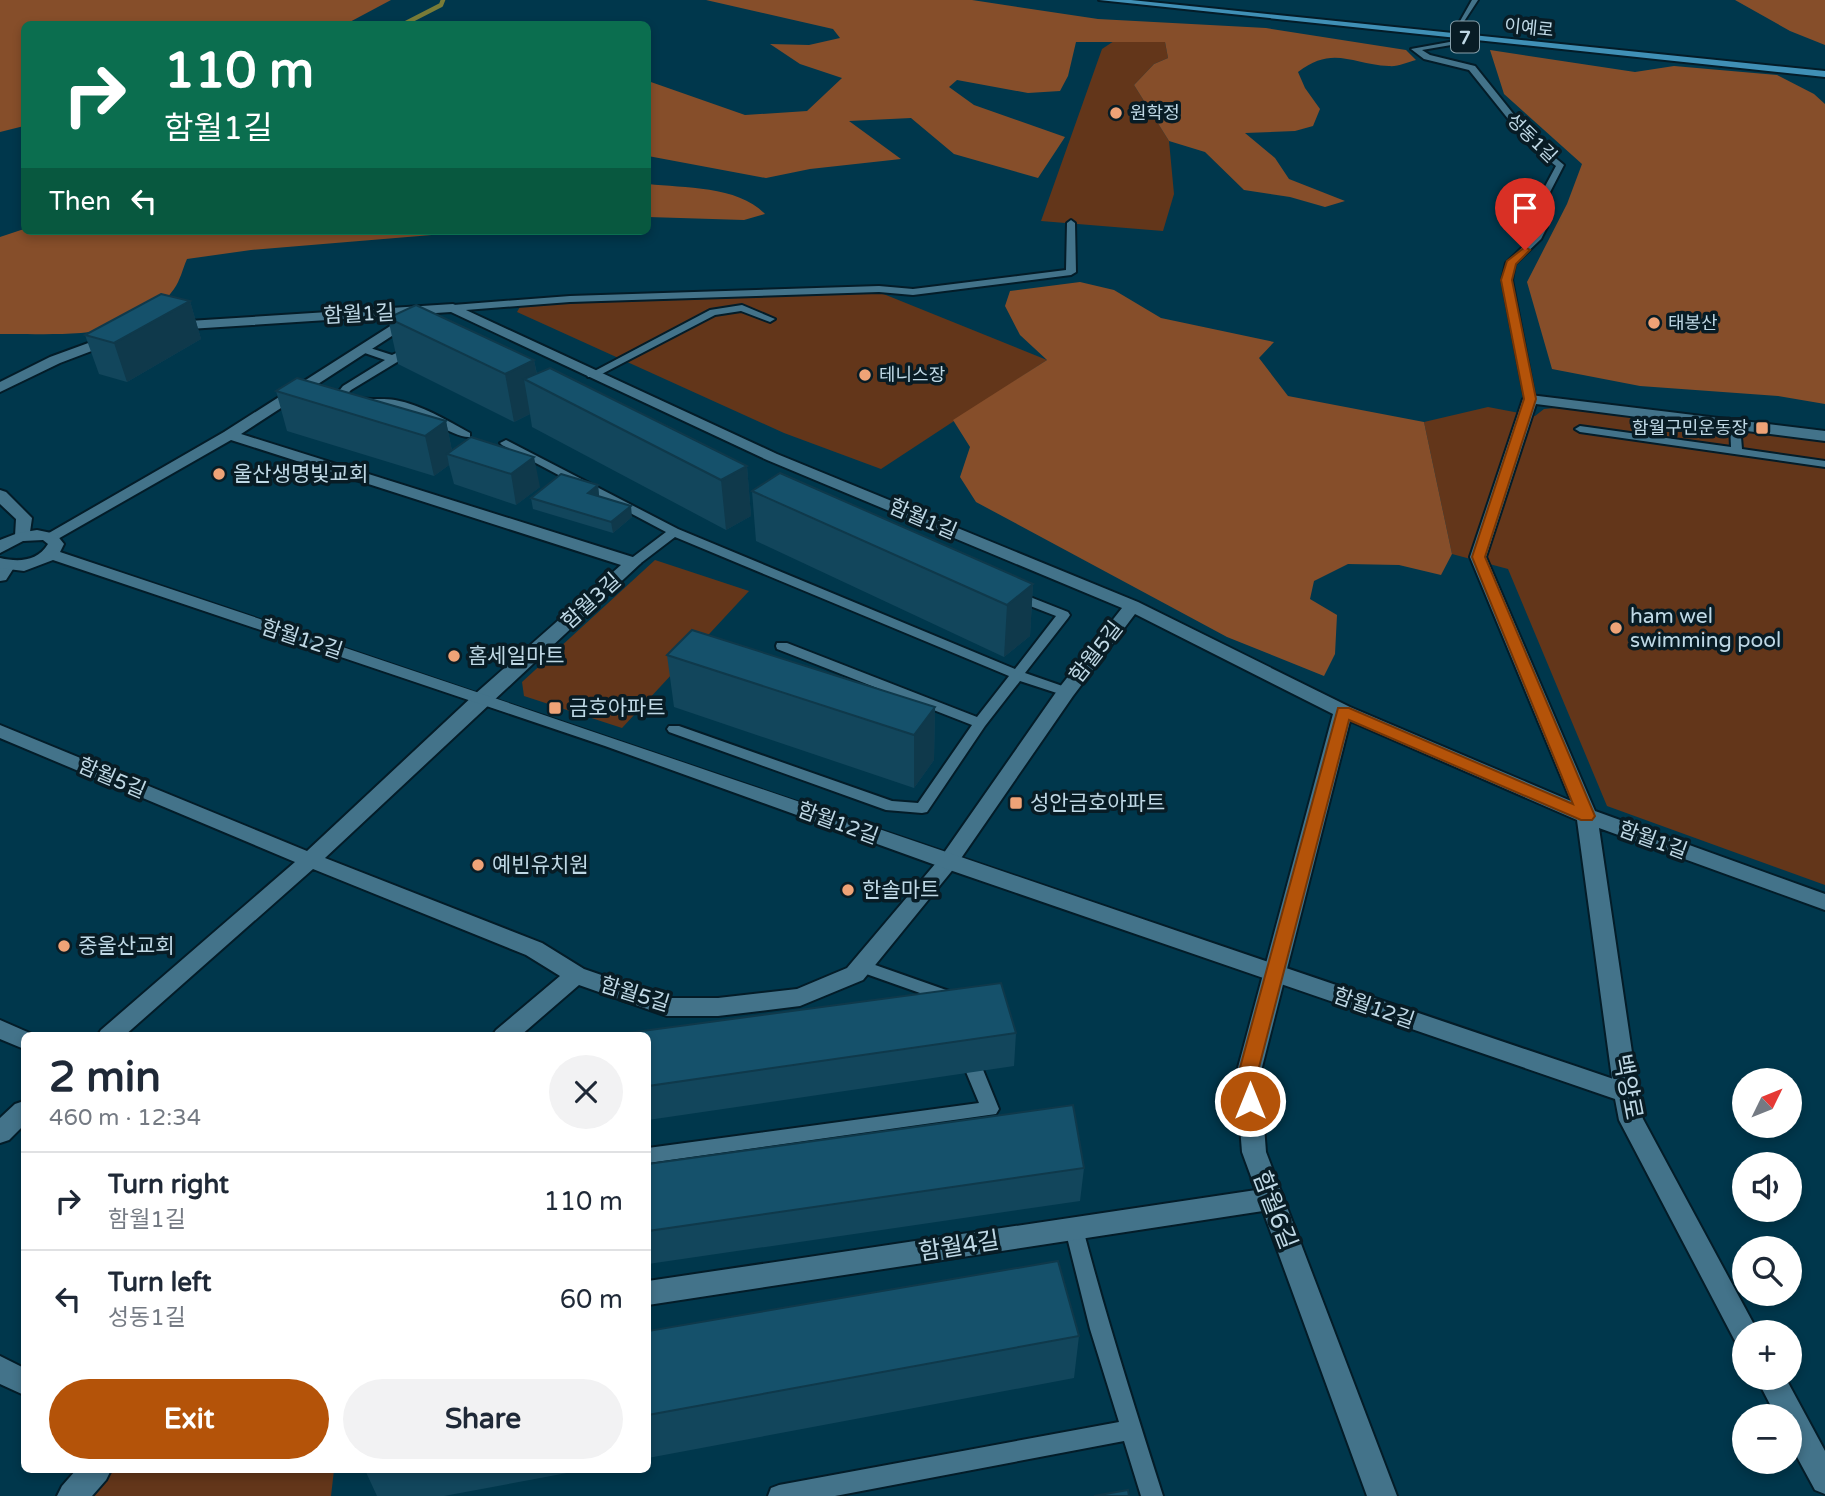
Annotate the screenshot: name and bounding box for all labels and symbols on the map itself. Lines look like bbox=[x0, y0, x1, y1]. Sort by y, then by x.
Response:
street label: 이예로 bbox=[1503, 14, 1555, 42]
road number: 7 bbox=[1451, 22, 1479, 52]
place label: 원학정 bbox=[1130, 102, 1180, 124]
marker: 원학정 bbox=[1108, 105, 1124, 121]
street label: 성동1길 bbox=[1502, 109, 1562, 167]
pin bbox=[1495, 178, 1555, 250]
street label: 함월1길 bbox=[323, 300, 395, 329]
place label: 태봉산 bbox=[1668, 312, 1718, 334]
marker: 태봉산 bbox=[1646, 315, 1662, 331]
place label: 테니스장 bbox=[879, 364, 945, 386]
marker: 테니스장 bbox=[857, 367, 873, 383]
place label: 함월구민운동장 bbox=[1632, 417, 1748, 439]
marker: 함월구민운동장 bbox=[1754, 420, 1770, 436]
place label: 울산생명빛교회 bbox=[233, 462, 368, 487]
marker: 울산생명빛교회 bbox=[211, 466, 227, 482]
street label: 함월1길 bbox=[885, 494, 960, 545]
street label: 함월3길 bbox=[557, 568, 626, 634]
place label: ham wel swimming pool bbox=[1630, 604, 1781, 653]
street label: 함월12길 bbox=[258, 615, 346, 664]
street label: 함월5길 bbox=[1065, 617, 1128, 688]
marker: ham wel swimming pool bbox=[1608, 620, 1624, 636]
place label: 홈세일마트 bbox=[468, 644, 565, 669]
marker: 홈세일마트 bbox=[446, 648, 462, 664]
place label: 금호아파트 bbox=[569, 696, 666, 721]
marker: 금호아파트 bbox=[547, 700, 563, 716]
street label: 함월5길 bbox=[74, 753, 149, 804]
place label: 성안금호아파트 bbox=[1030, 791, 1165, 816]
marker: 성안금호아파트 bbox=[1008, 795, 1024, 811]
street label: 함월12길 bbox=[794, 797, 882, 850]
street label: 함월1길 bbox=[1615, 817, 1691, 864]
place label: 예빈유치원 bbox=[492, 853, 589, 878]
marker: 예빈유치원 bbox=[470, 857, 486, 873]
place label: 한솔마트 bbox=[862, 878, 939, 903]
marker: 한솔마트 bbox=[840, 882, 856, 898]
place label: 중울산교회 bbox=[78, 934, 175, 959]
marker: 중울산교회 bbox=[56, 938, 72, 954]
street label: 함월5길 bbox=[597, 972, 673, 1017]
street label: 함월12길 bbox=[1330, 983, 1418, 1034]
street label: 백양로 bbox=[1607, 1052, 1648, 1122]
position arrow bbox=[1213, 1064, 1287, 1138]
north arrow bbox=[1732, 1068, 1802, 1138]
street label: 함월6길 bbox=[1246, 1167, 1303, 1253]
street label: 함월4길 bbox=[917, 1226, 1002, 1267]

